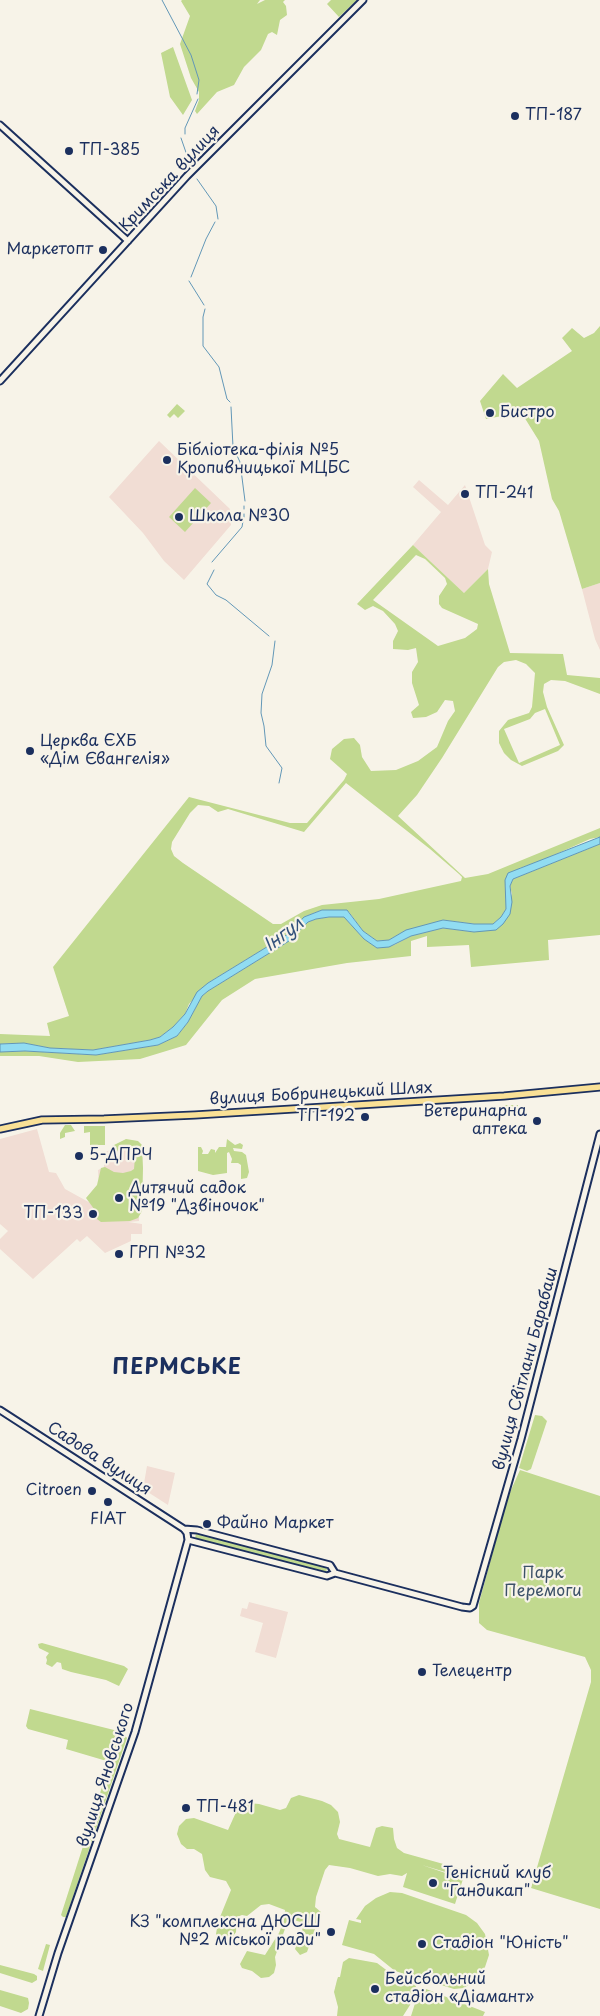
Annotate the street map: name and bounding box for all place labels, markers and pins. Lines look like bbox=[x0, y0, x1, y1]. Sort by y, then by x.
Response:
place label: ТП-187 bbox=[525, 106, 582, 126]
marker: ТП-187 bbox=[509, 110, 521, 122]
place label: ТП-385 bbox=[79, 141, 140, 161]
marker: ТП-385 bbox=[63, 145, 75, 157]
place label: Маркетопт bbox=[6, 240, 93, 260]
marker: Маркетопт bbox=[97, 244, 109, 256]
place label: Бистро bbox=[500, 403, 555, 423]
marker: Бистро bbox=[484, 407, 496, 419]
place label: Бібліотека-філія №5 Кропивницької МЦБС bbox=[177, 441, 350, 479]
marker: Бібліотека-філія №5 Кропивницької МЦБС bbox=[161, 454, 173, 466]
place label: ТП-241 bbox=[475, 484, 533, 504]
marker: ТП-241 bbox=[459, 488, 471, 500]
place label: Школа №30 bbox=[189, 507, 290, 527]
marker: Школа №30 bbox=[173, 511, 185, 523]
place label: Церква ЄХБ «Дім Євангелія» bbox=[40, 732, 170, 770]
marker: Церква ЄХБ «Дім Євангелія» bbox=[24, 745, 36, 757]
place label: Ветеринарна аптека bbox=[423, 1102, 527, 1140]
place label: ТП-192 bbox=[296, 1107, 355, 1127]
marker: ТП-192 bbox=[359, 1111, 371, 1123]
marker: Ветеринарна аптека bbox=[531, 1115, 543, 1127]
place label: 5-ДПРЧ bbox=[89, 1146, 152, 1166]
marker: 5-ДПРЧ bbox=[73, 1150, 85, 1162]
place label: Дитячий садок №19 "Дзвіночок" bbox=[129, 1179, 265, 1217]
marker: Дитячий садок №19 "Дзвіночок" bbox=[113, 1192, 125, 1204]
place label: ТП-133 bbox=[23, 1204, 83, 1224]
marker: ТП-133 bbox=[87, 1208, 99, 1220]
place label: ГРП №32 bbox=[129, 1244, 206, 1264]
marker: ГРП №32 bbox=[113, 1248, 125, 1260]
place label: Citroen bbox=[25, 1481, 82, 1501]
marker: Citroen bbox=[86, 1485, 98, 1497]
marker: FIAT bbox=[102, 1496, 114, 1508]
place label: FIAT bbox=[90, 1510, 126, 1530]
place label: Файно Маркет bbox=[217, 1514, 334, 1534]
marker: Файно Маркет bbox=[201, 1518, 213, 1530]
place label: Телецентр bbox=[432, 1662, 512, 1682]
marker: Телецентр bbox=[416, 1666, 428, 1678]
place label: ТП-481 bbox=[196, 1798, 254, 1818]
marker: ТП-481 bbox=[180, 1802, 192, 1814]
place label: Тенісний клуб "Гандикап" bbox=[443, 1864, 551, 1902]
marker: Тенісний клуб "Гандикап" bbox=[427, 1877, 439, 1889]
place label: КЗ "комплексна ДЮСШ №2 міської ради" bbox=[129, 1913, 321, 1951]
marker: КЗ "комплексна ДЮСШ №2 міської ради" bbox=[325, 1926, 337, 1938]
place label: Стадіон "Юність" bbox=[432, 1934, 569, 1954]
marker: Стадіон "Юність" bbox=[416, 1938, 428, 1950]
place label: Бейсбольний стадіон «Діамант» bbox=[385, 1970, 534, 2008]
marker: Бейсбольний стадіон «Діамант» bbox=[369, 1983, 381, 1995]

